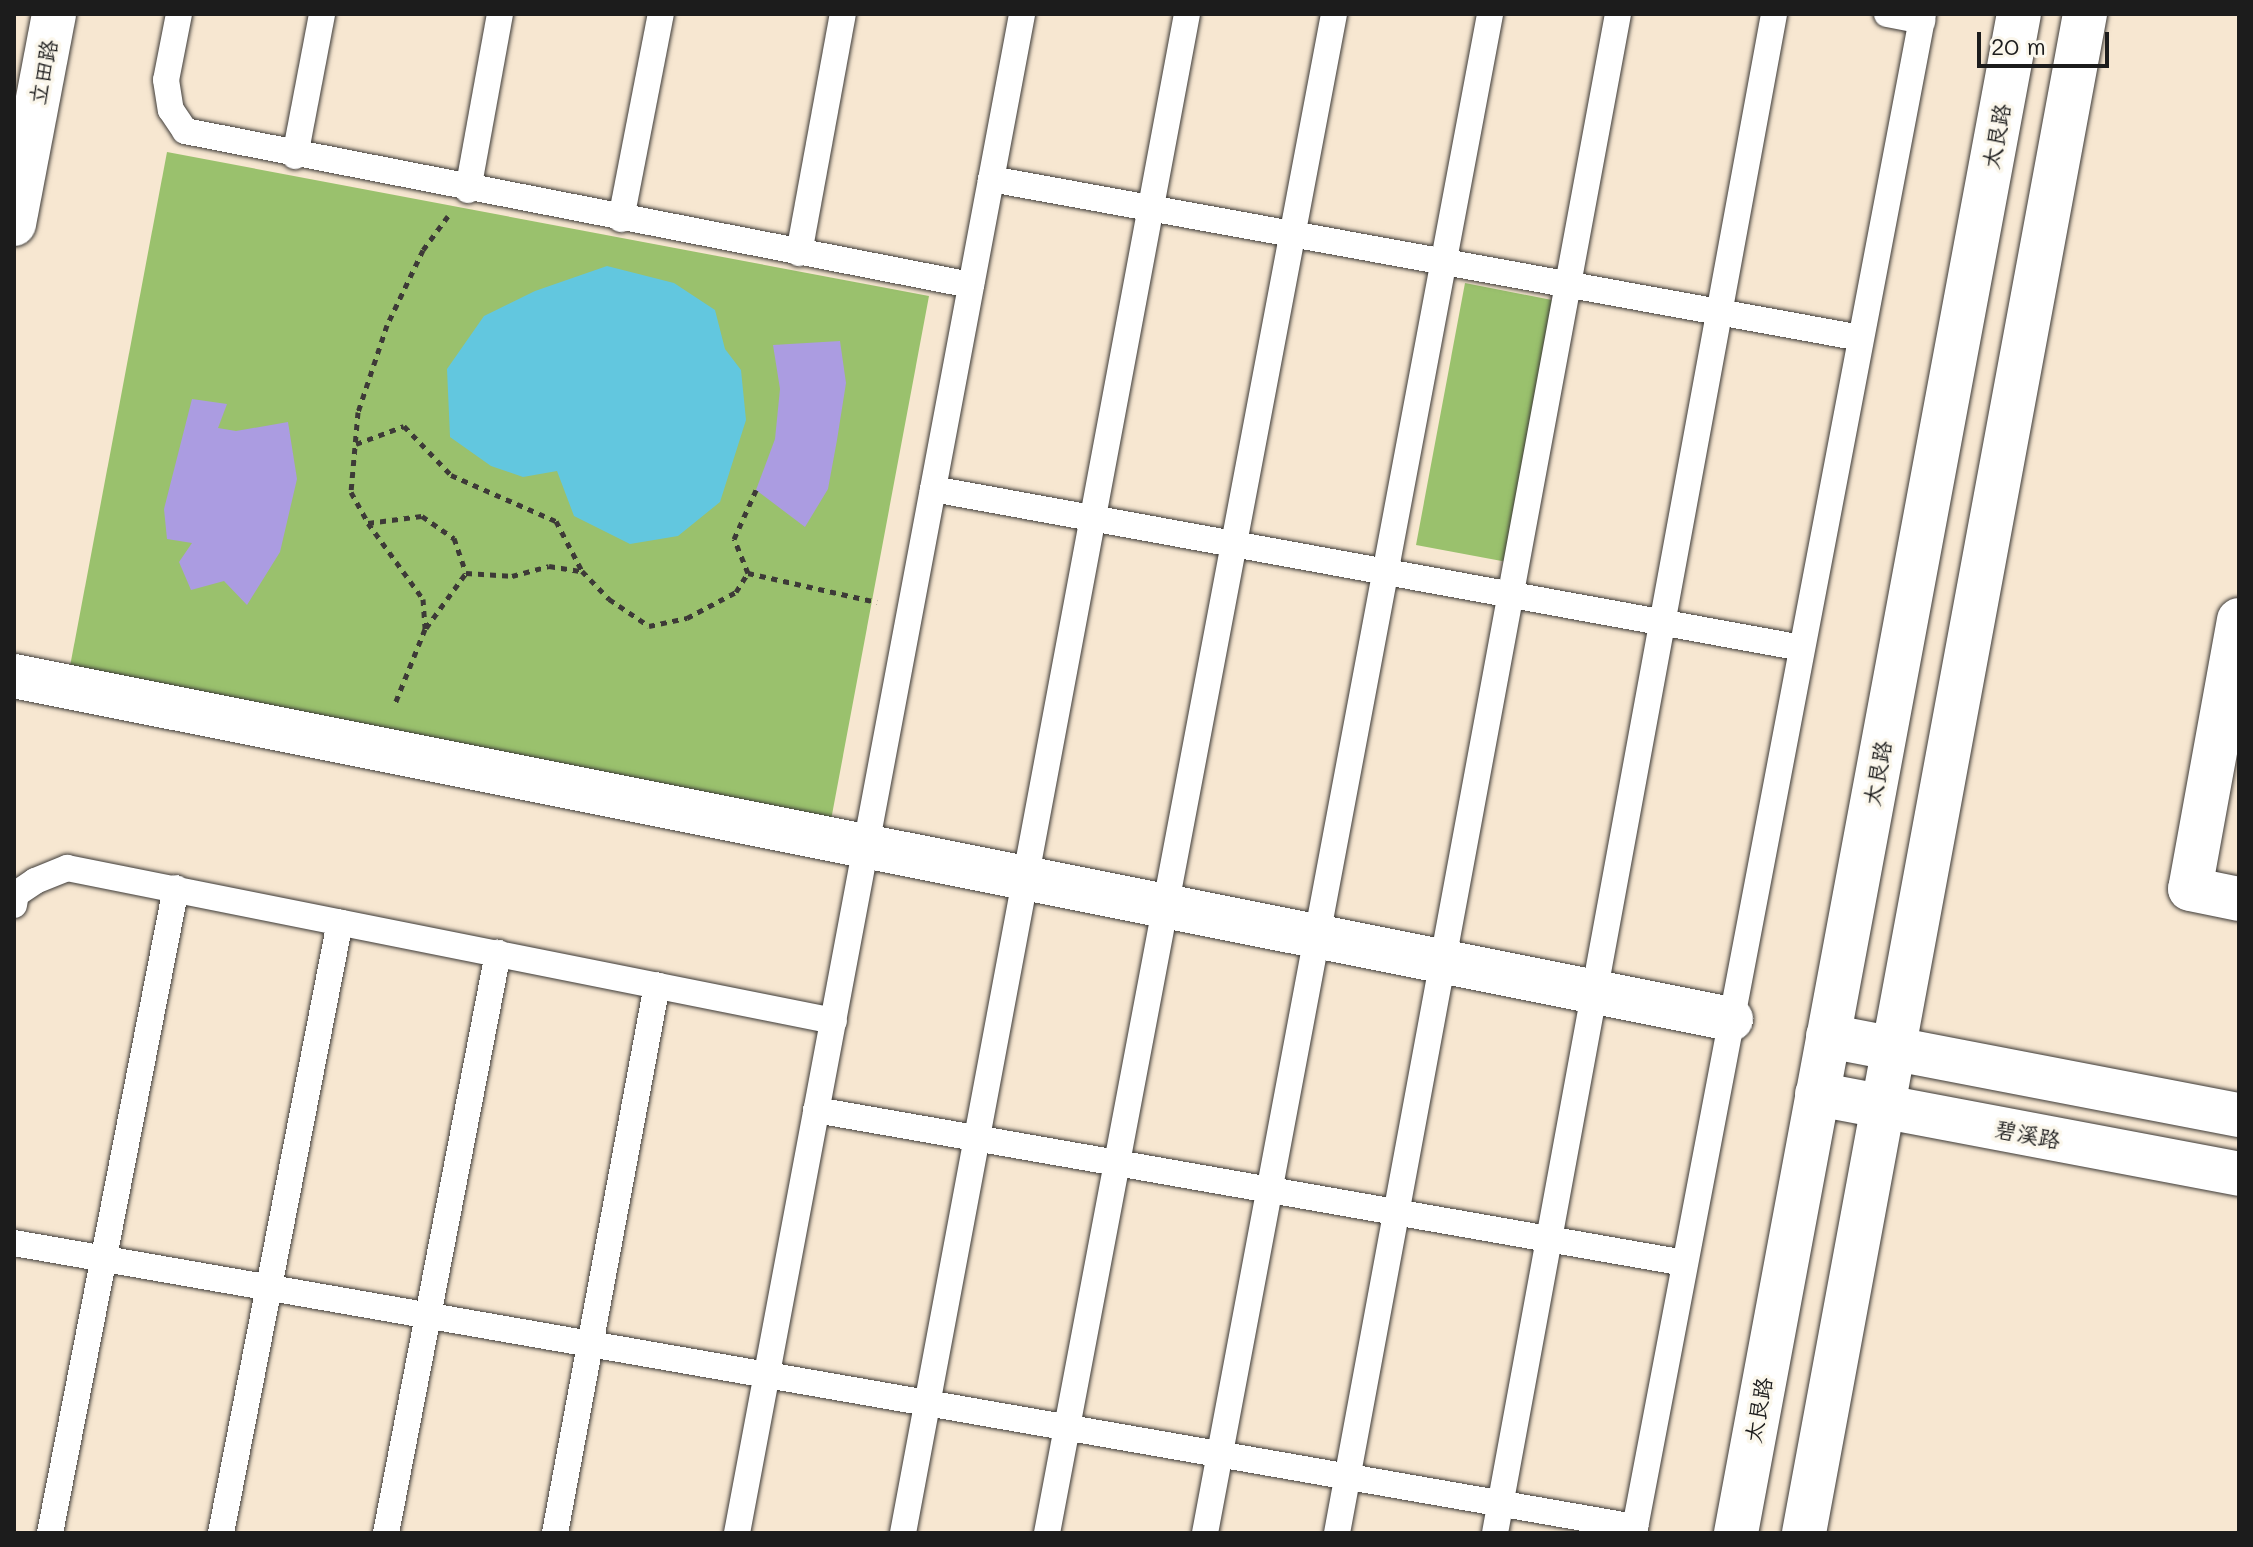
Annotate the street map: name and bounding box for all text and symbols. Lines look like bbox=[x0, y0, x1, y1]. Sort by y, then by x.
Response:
scale bar bbox=[1981, 16, 2113, 66]
text: 20 m bbox=[1991, 30, 2046, 61]
street label: 立田路 bbox=[24, 37, 62, 107]
street label: 太艮路 bbox=[1977, 101, 2015, 171]
street label: 太艮路 bbox=[1858, 738, 1896, 808]
street label: 碧溪路 bbox=[1993, 1115, 2063, 1153]
street label: 太艮路 bbox=[1739, 1375, 1777, 1445]

